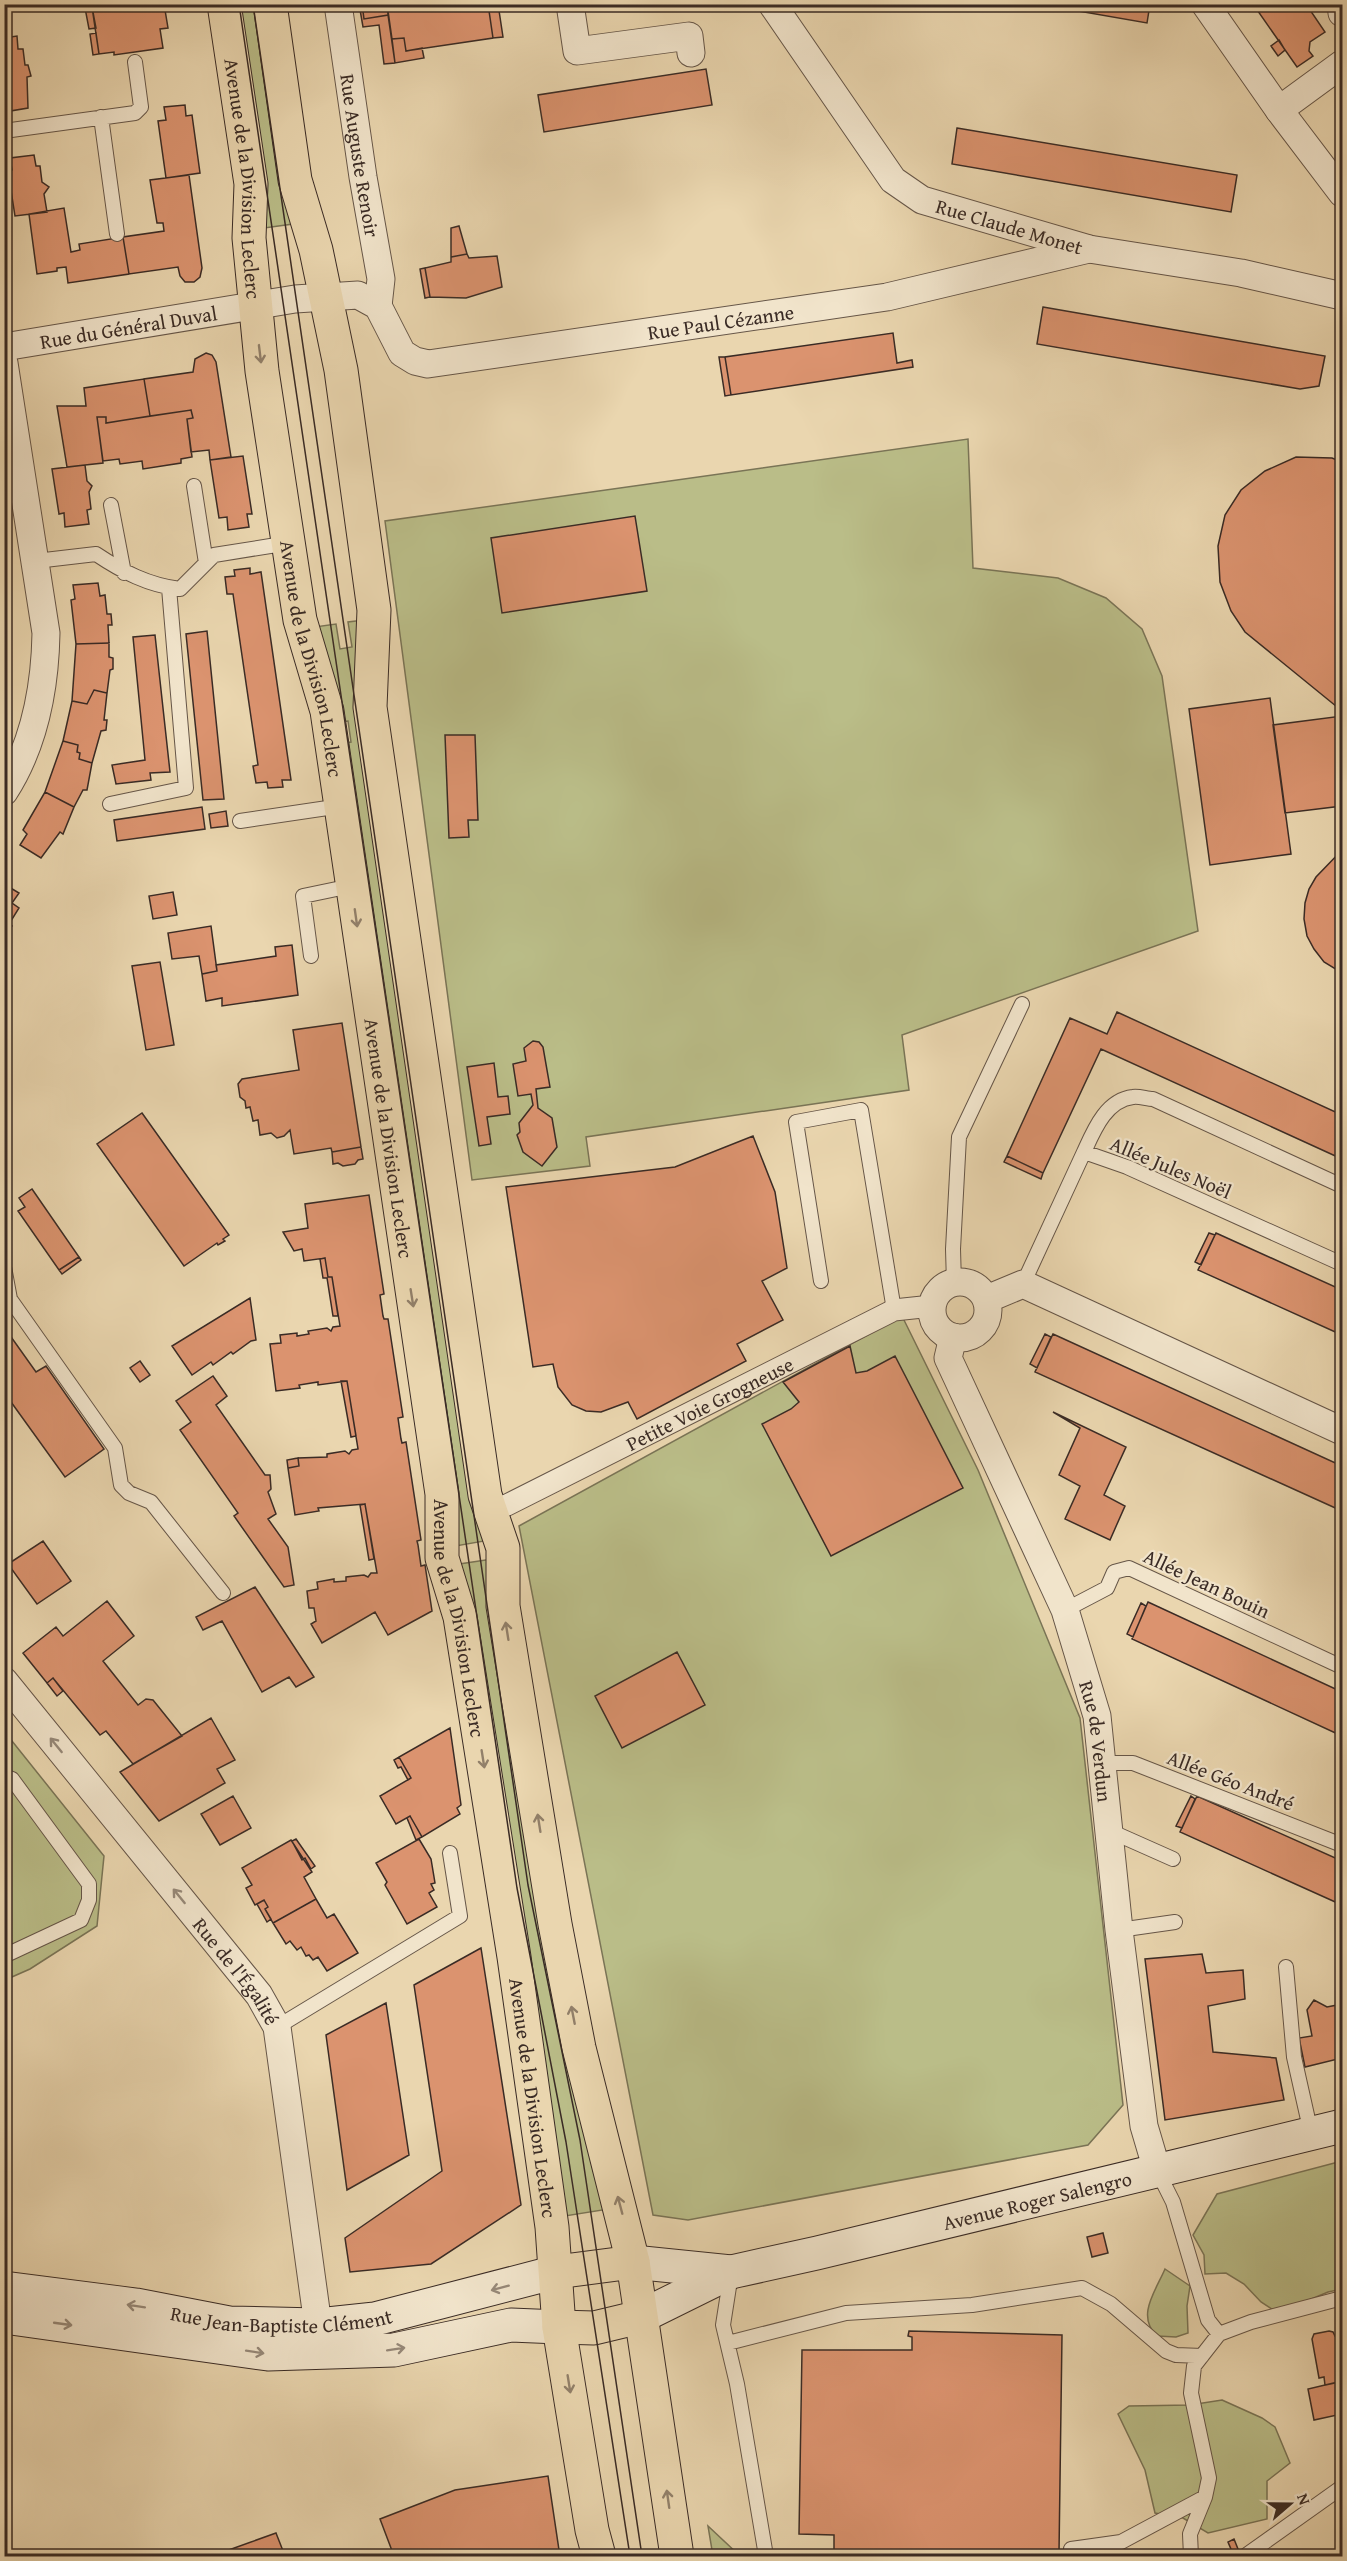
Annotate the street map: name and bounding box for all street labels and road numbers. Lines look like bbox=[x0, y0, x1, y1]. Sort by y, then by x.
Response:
street label: Avenue de la Division Leclerc bbox=[218, 56, 269, 300]
street label: Rue Auguste Renoir bbox=[334, 72, 388, 239]
street label: Rue Claude Monet bbox=[933, 190, 1086, 261]
street label: Rue Paul Cézanne bbox=[646, 296, 796, 346]
street label: Rue du Général Duval bbox=[38, 298, 219, 355]
street label: Avenue de la Division Leclerc bbox=[273, 538, 351, 779]
street label: Avenue de la Division Leclerc bbox=[358, 1016, 422, 1260]
street label: Allée Jules Noël bbox=[1106, 1128, 1237, 1206]
street label: Petite Voie Grogneuse bbox=[621, 1349, 798, 1457]
street label: Avenue de la Division Leclerc bbox=[428, 1499, 493, 1739]
street label: Allée Jean Bouin bbox=[1139, 1541, 1275, 1625]
street label: Rue de Verdun bbox=[1073, 1677, 1120, 1803]
street label: Allée Géo André bbox=[1163, 1742, 1299, 1818]
street label: Rue de l'Égalité bbox=[187, 1911, 287, 2030]
street label: Avenue de la Division Leclerc bbox=[503, 1976, 565, 2220]
street label: Avenue Roger Salengro bbox=[940, 2163, 1134, 2237]
street label: Rue Jean-Baptiste Clément bbox=[168, 2298, 395, 2339]

